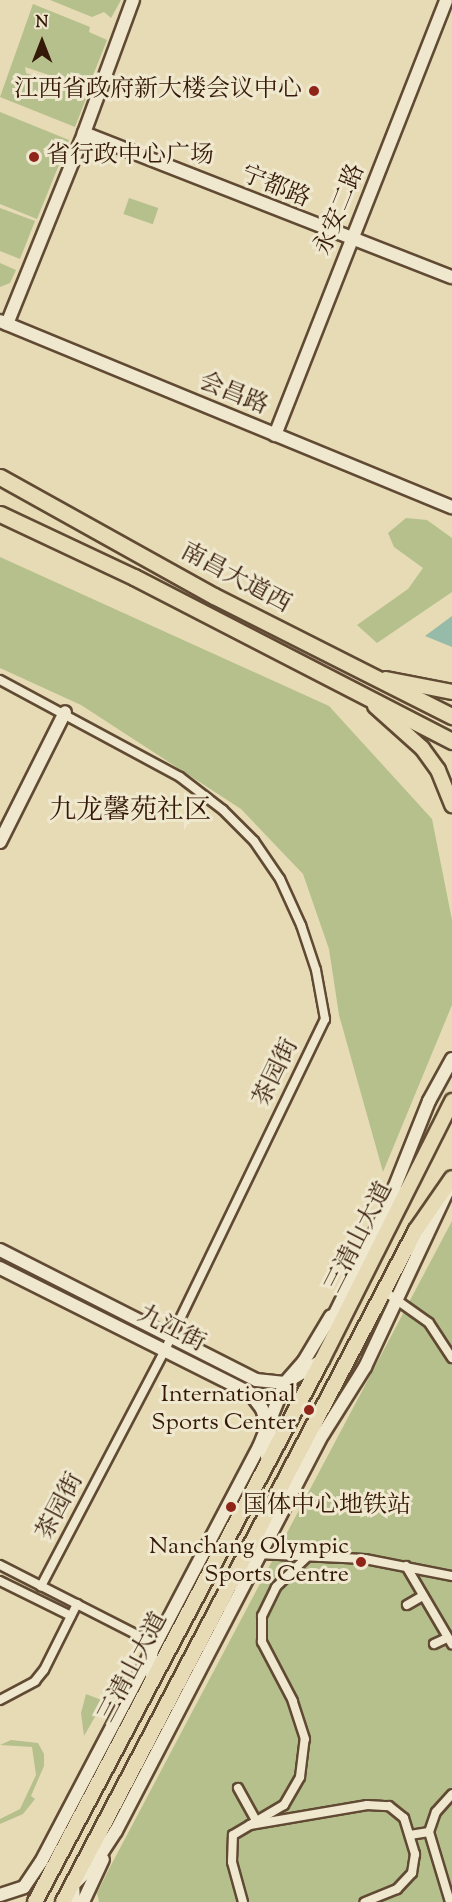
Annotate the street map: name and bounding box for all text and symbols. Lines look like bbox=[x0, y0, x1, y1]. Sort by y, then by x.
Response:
north arrow bbox=[12, 12, 72, 72]
text: N bbox=[36, 12, 48, 35]
place label: 江西省政府新大楼会议中心 bbox=[14, 77, 302, 105]
marker: 江西省政府新大楼会议中心 bbox=[307, 84, 321, 98]
place label: 省行政中心广场 bbox=[46, 143, 214, 171]
marker: 省行政中心广场 bbox=[27, 150, 41, 164]
street label: 永安二路 bbox=[310, 160, 372, 260]
street label: 宁都路 bbox=[236, 161, 314, 215]
street label: 会昌路 bbox=[194, 368, 272, 422]
street label: 南昌大道西 bbox=[175, 538, 295, 620]
district label: 九龙馨苑社区 bbox=[49, 796, 211, 828]
street label: 茶园街 bbox=[248, 1034, 306, 1112]
street label: 三清山大道 bbox=[320, 1178, 400, 1298]
street label: 九江街 bbox=[132, 1301, 210, 1359]
place label: International Sports Center bbox=[151, 1382, 296, 1438]
marker: International Sports Center bbox=[300, 1401, 318, 1419]
street label: 茶园街 bbox=[31, 1468, 91, 1546]
place label: 国体中心地铁站 bbox=[243, 1493, 411, 1521]
marker: 国体中心地铁站 bbox=[224, 1500, 238, 1514]
place label: Nanchang Olympic Sports Centre bbox=[149, 1534, 349, 1590]
marker: Nanchang Olympic Sports Centre bbox=[354, 1555, 368, 1569]
street label: 三清山大道 bbox=[93, 1608, 175, 1728]

